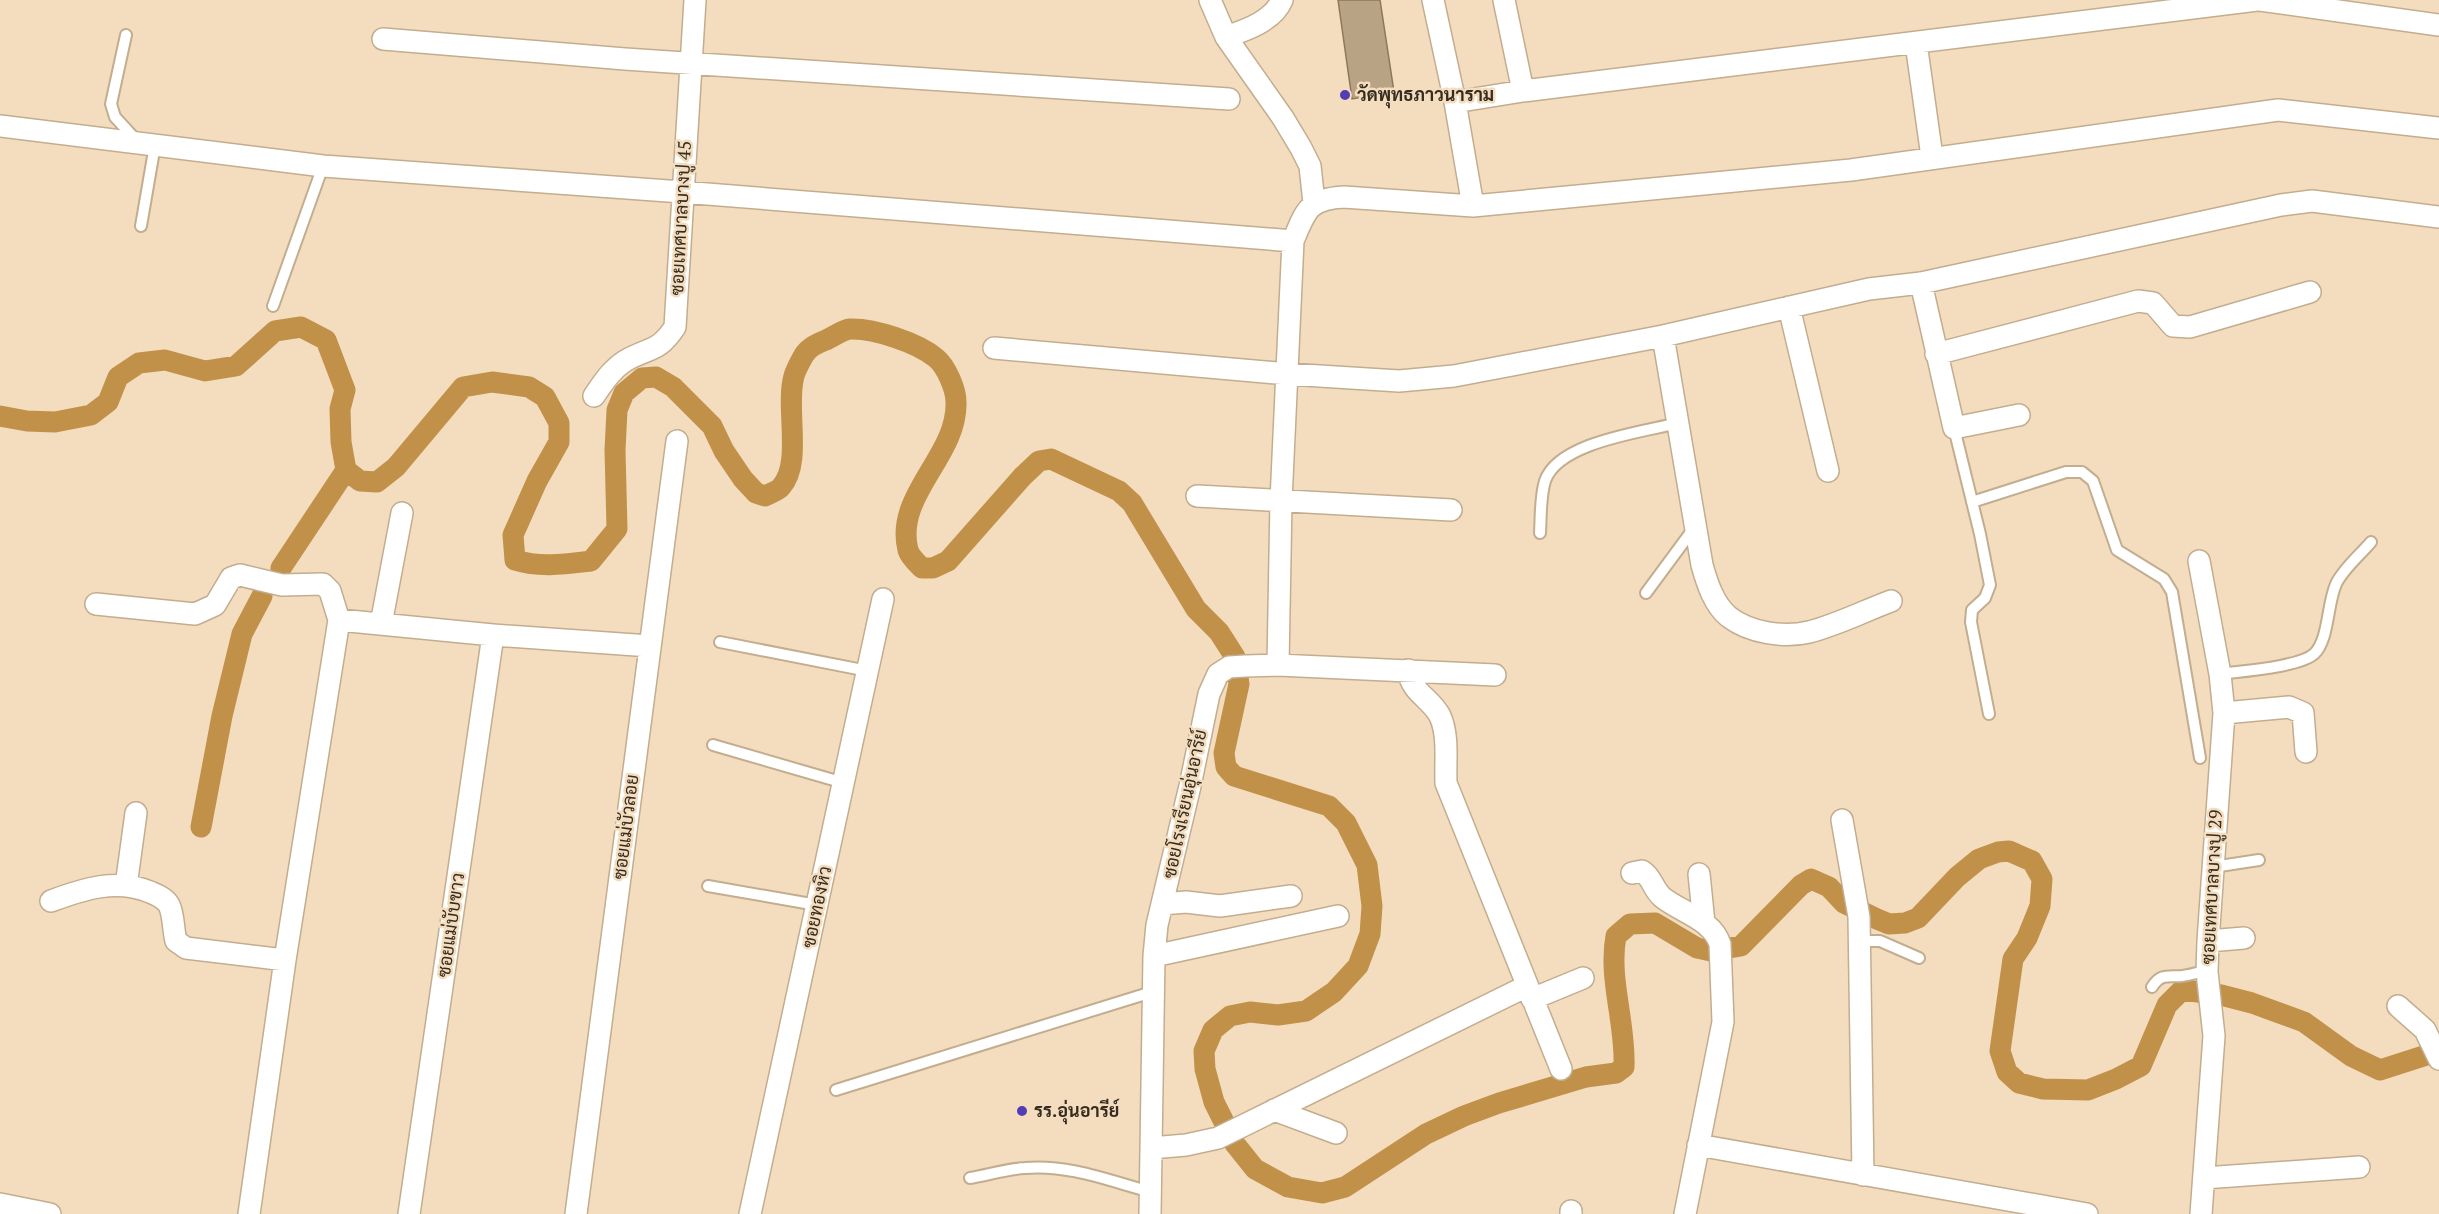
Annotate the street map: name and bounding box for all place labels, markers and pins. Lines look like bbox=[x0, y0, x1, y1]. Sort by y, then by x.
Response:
place label: วัดพุทธภาวนาราม bbox=[1357, 82, 1494, 109]
marker: วัดพุทธภาวนาราม bbox=[1338, 88, 1352, 102]
place label: รร.อุ่นอารีย์ bbox=[1034, 1098, 1120, 1125]
marker: รร.อุ่นอารีย์ bbox=[1015, 1104, 1029, 1118]

